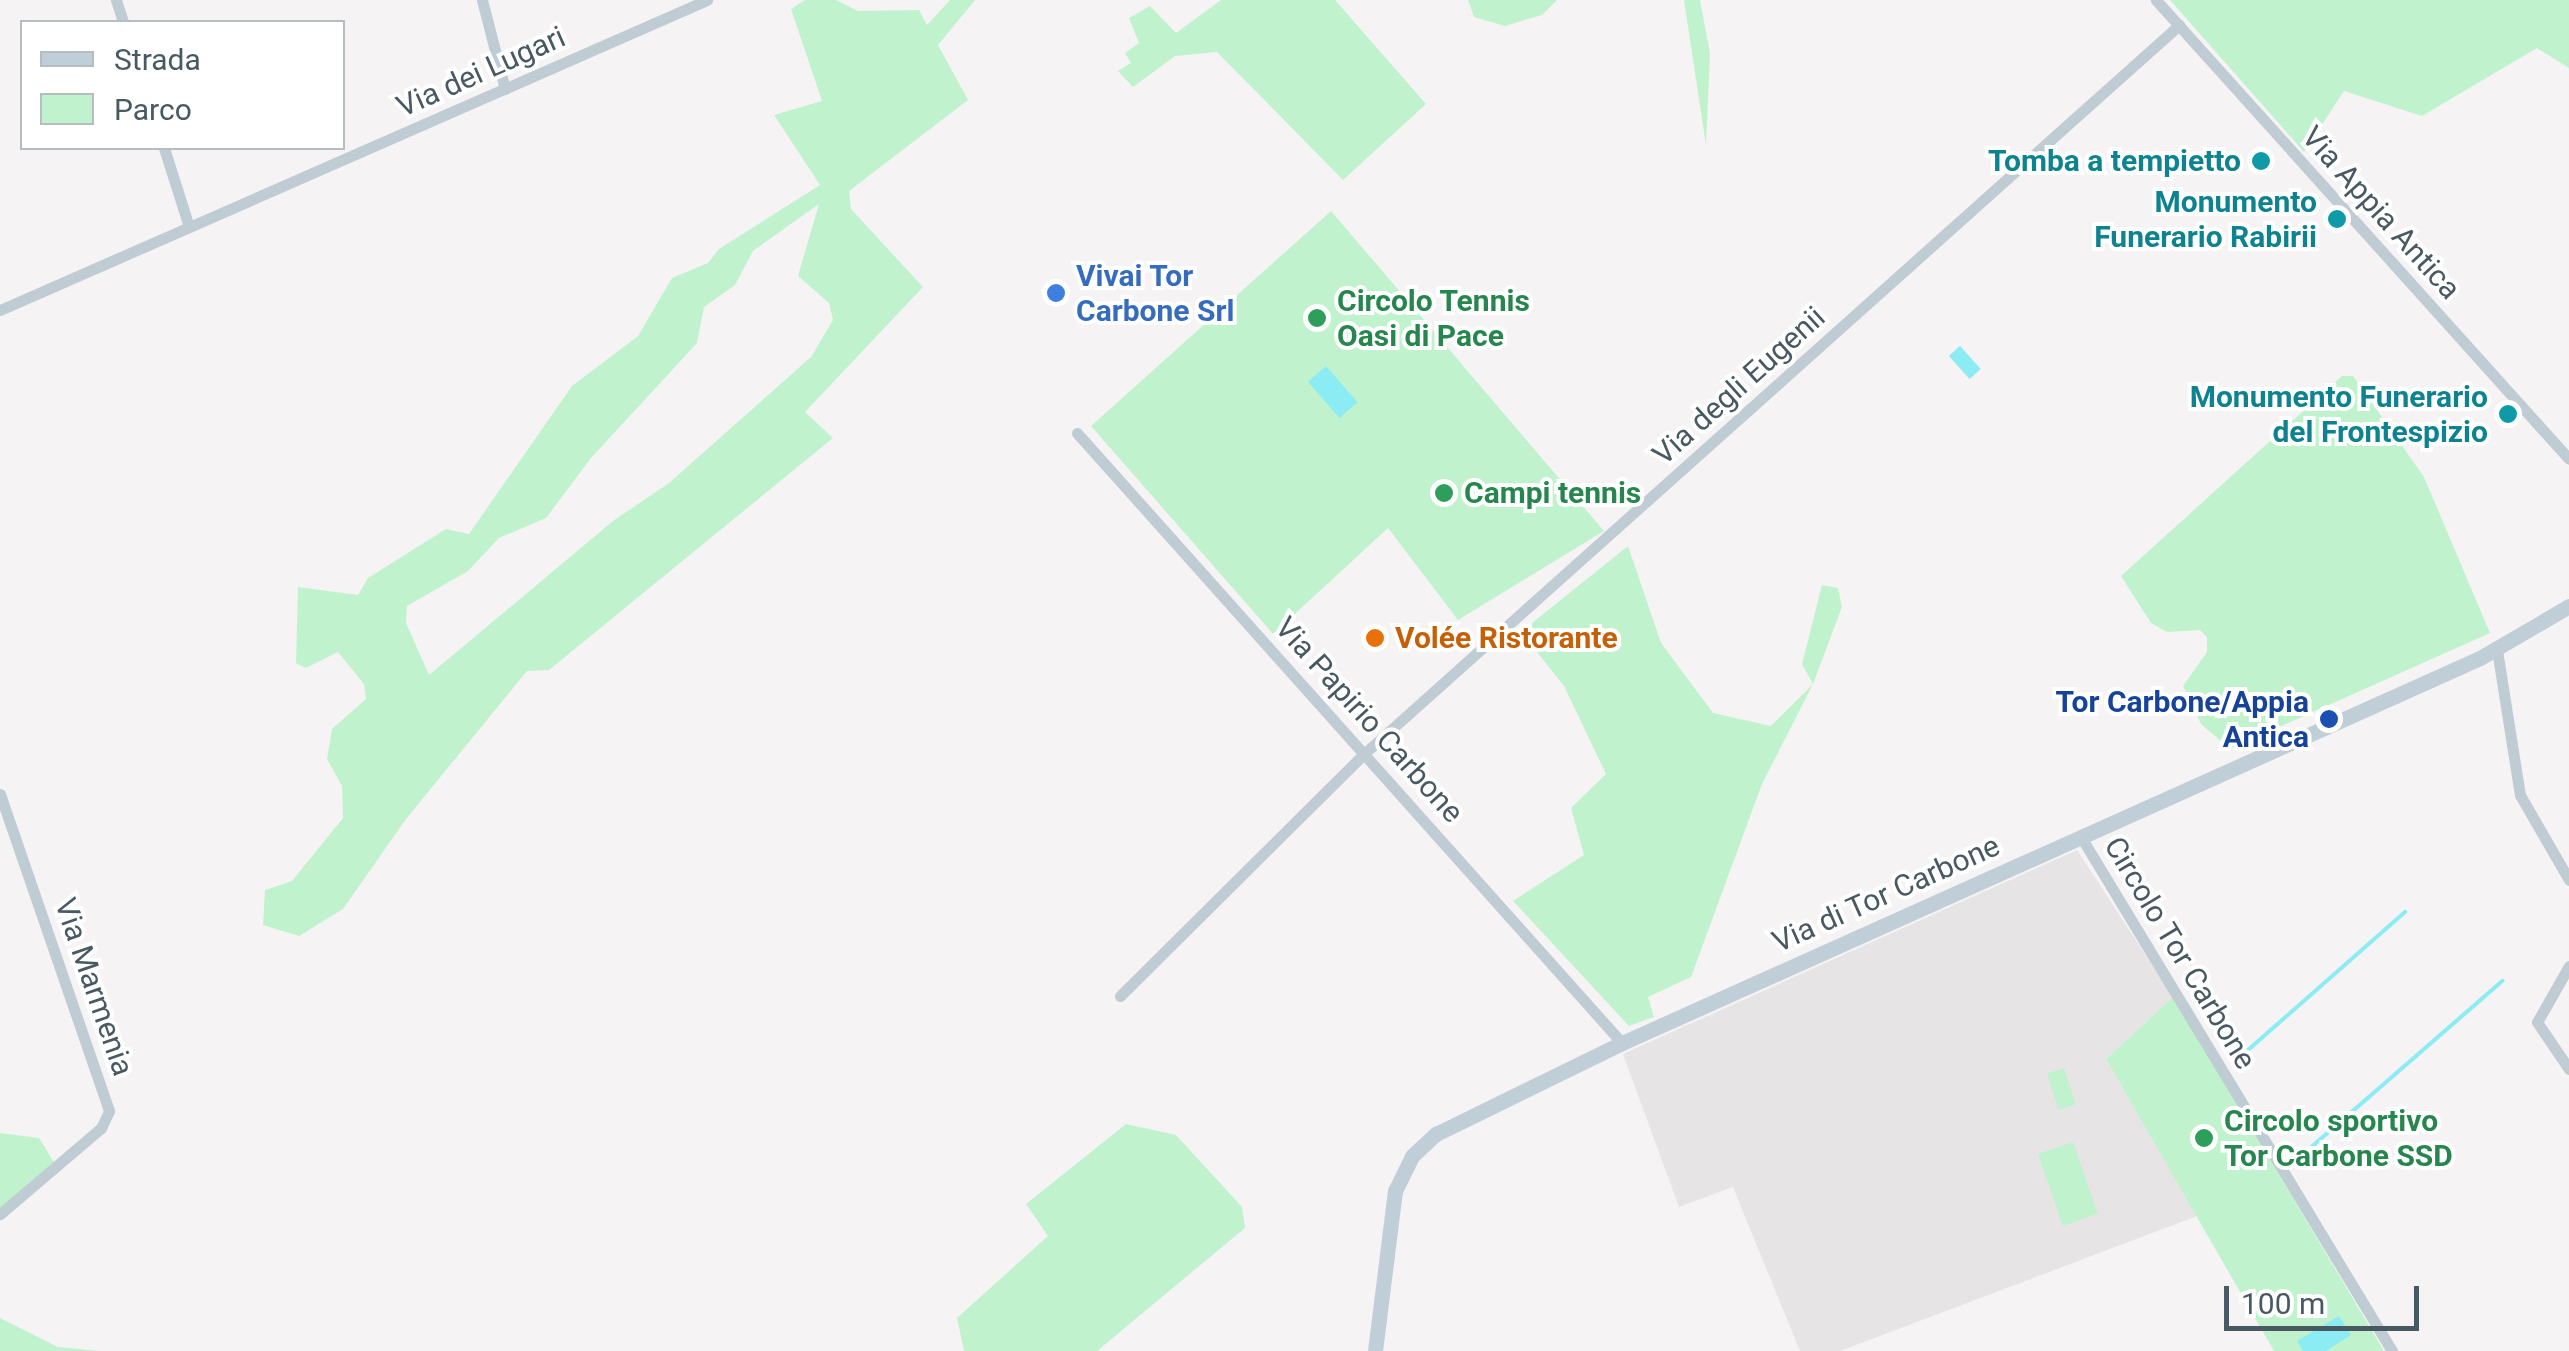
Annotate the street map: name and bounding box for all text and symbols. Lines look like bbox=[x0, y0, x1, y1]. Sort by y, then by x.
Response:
street label: Via dei Lugari bbox=[391, 19, 571, 125]
legend bbox=[20, 20, 345, 150]
text: Strada bbox=[114, 42, 201, 77]
text: Parco bbox=[114, 92, 192, 127]
street label: Via Appia Antica bbox=[2294, 119, 2468, 307]
place label: Tomba a tempietto bbox=[1988, 143, 2241, 179]
marker: Tomba a tempietto bbox=[2250, 150, 2272, 172]
place label: Monumento Funerario Rabirii bbox=[2094, 184, 2317, 254]
marker: Monumento Funerario Rabirii bbox=[2326, 208, 2348, 230]
place label: Vivai Tor Carbone Srl bbox=[1076, 258, 1234, 328]
marker: Vivai Tor Carbone Srl bbox=[1045, 282, 1067, 304]
place label: Circolo Tennis Oasi di Pace bbox=[1337, 283, 1531, 354]
street label: Via degli Eugenii bbox=[1646, 299, 1832, 473]
marker: Circolo Tennis Oasi di Pace bbox=[1306, 307, 1328, 329]
place label: Monumento Funerario del Frontespizio bbox=[2190, 379, 2488, 450]
marker: Monumento Funerario del Frontespizio bbox=[2497, 403, 2519, 425]
place label: Campi tennis bbox=[1464, 475, 1641, 511]
marker: Campi tennis bbox=[1433, 482, 1455, 504]
street label: Via Papirio Carbone bbox=[1267, 610, 1471, 830]
place label: Volée Ristorante bbox=[1395, 620, 1618, 656]
marker: Volée Ristorante bbox=[1364, 627, 1386, 649]
place label: Tor Carbone/Appia Antica bbox=[2056, 684, 2309, 754]
marker: Tor Carbone/Appia Antica bbox=[2318, 708, 2340, 730]
street label: Via di Tor Carbone bbox=[1767, 828, 2005, 960]
street label: Circolo Tor Carbone bbox=[2096, 830, 2264, 1076]
street label: Via Marmenia bbox=[47, 894, 141, 1080]
place label: Circolo sportivo Tor Carbone SSD bbox=[2224, 1103, 2453, 1174]
marker: Circolo sportivo Tor Carbone SSD bbox=[2193, 1127, 2215, 1149]
scale bar bbox=[2229, 1266, 2424, 1328]
text: 100 m bbox=[2241, 1286, 2325, 1321]

